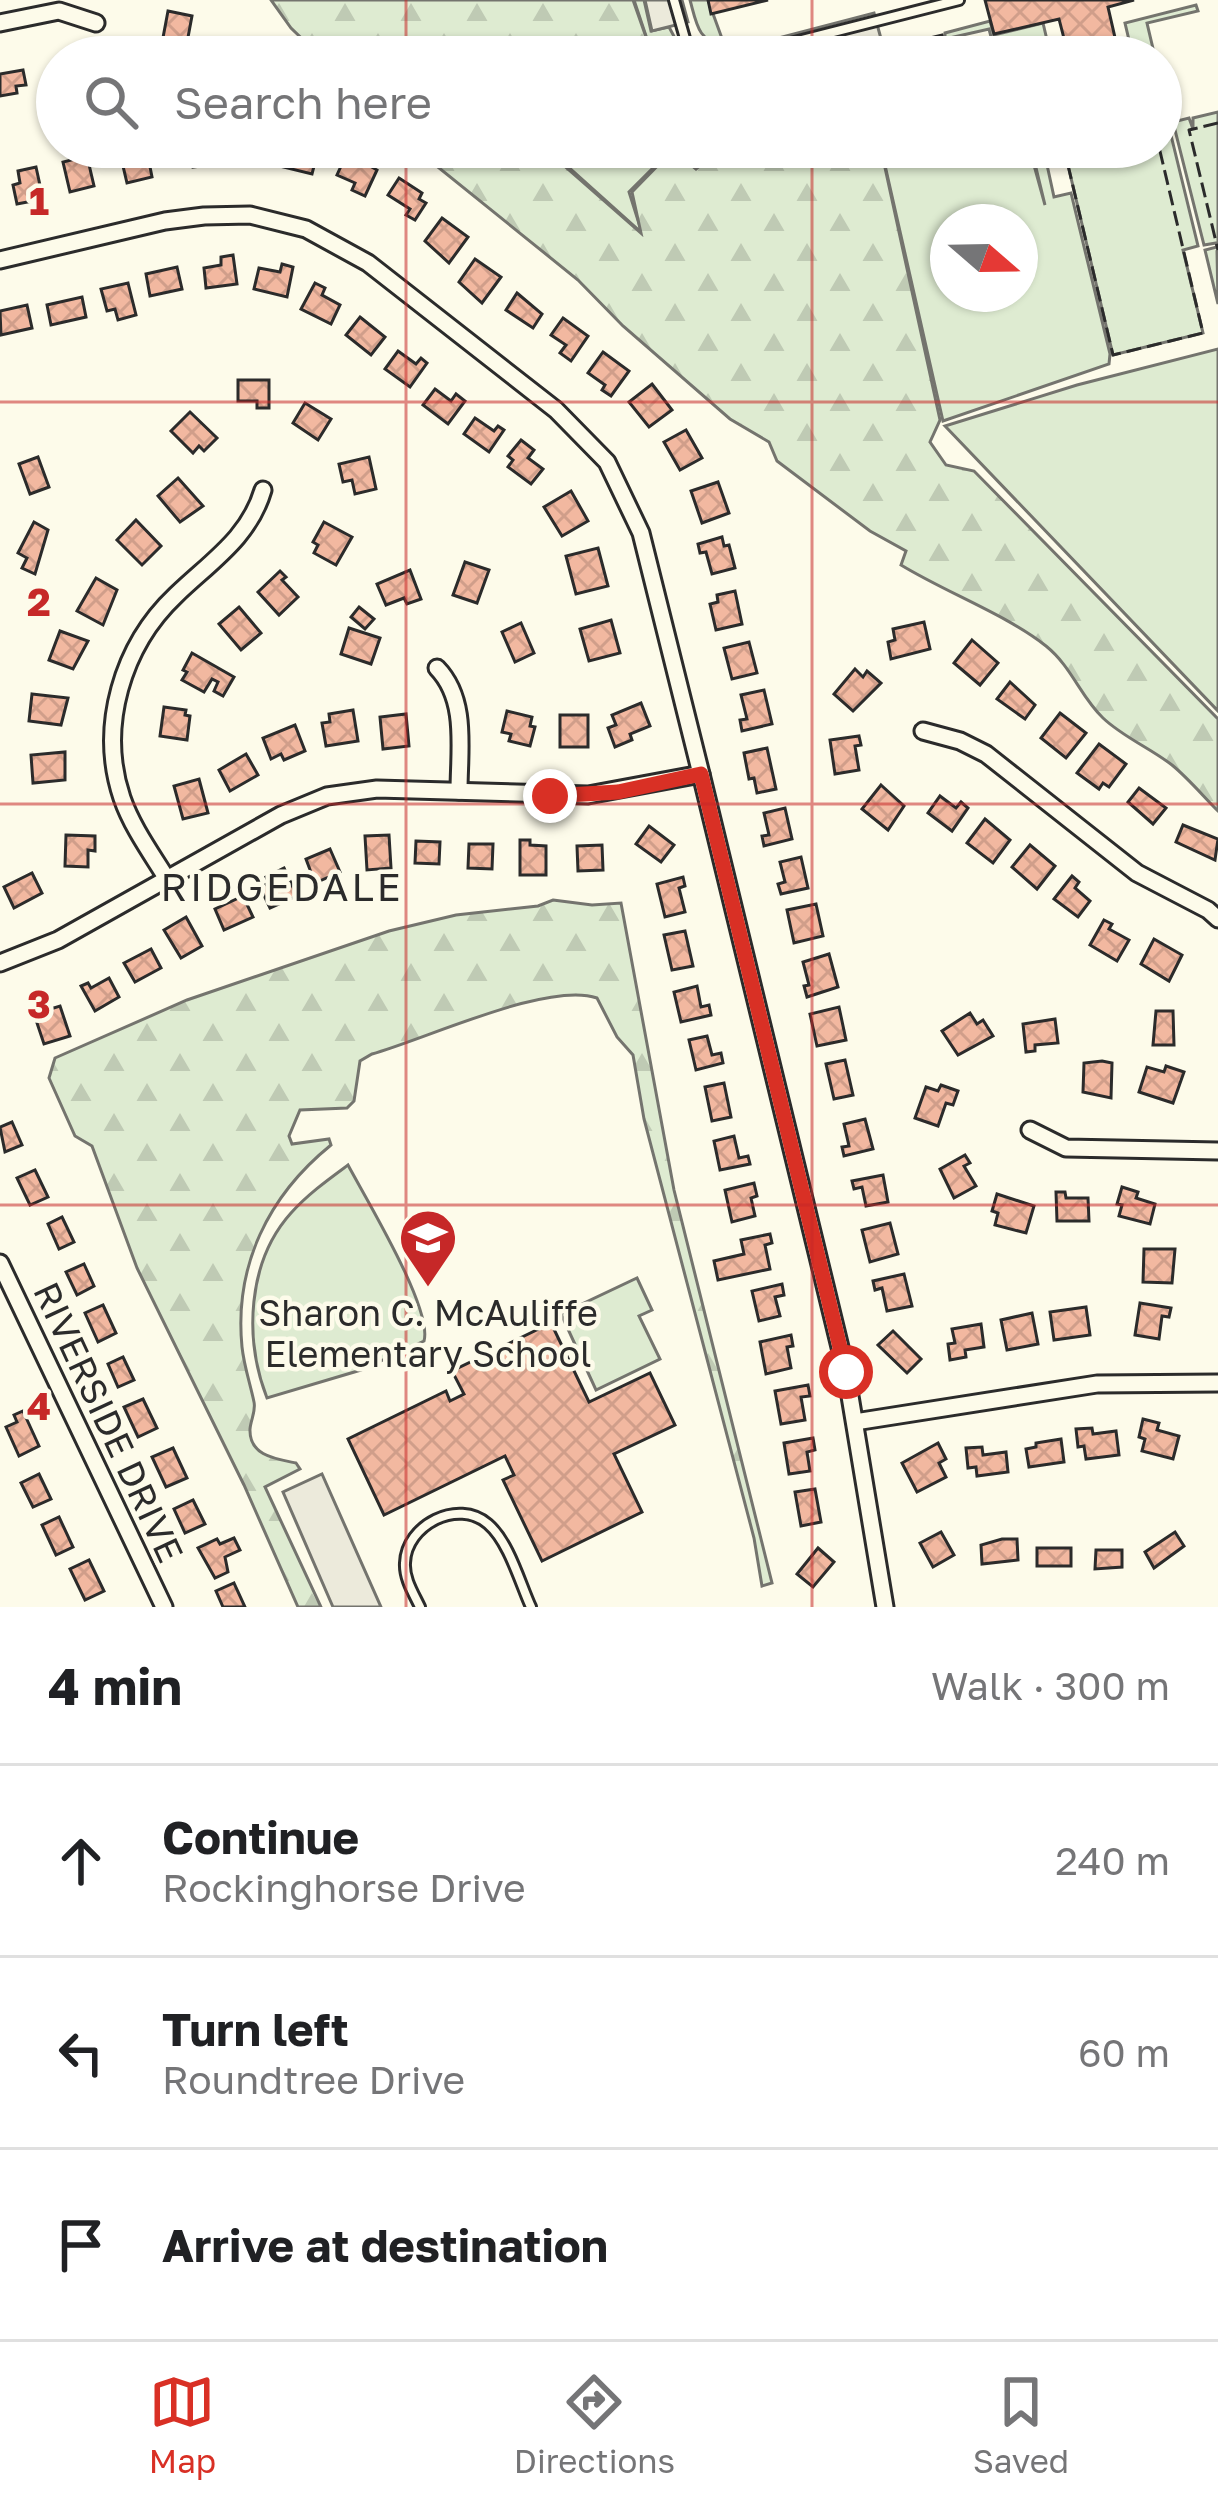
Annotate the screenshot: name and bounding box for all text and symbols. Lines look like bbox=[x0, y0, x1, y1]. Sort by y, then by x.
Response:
search box bbox=[36, 36, 1182, 168]
icon: search bbox=[78, 69, 144, 135]
text: Search here bbox=[174, 75, 432, 129]
text: 1 bbox=[29, 177, 49, 224]
north arrow bbox=[930, 204, 1038, 312]
text: 2 bbox=[27, 578, 51, 625]
route end bbox=[523, 769, 577, 823]
district label: RIDGEDALE bbox=[160, 863, 404, 910]
text: 3 bbox=[27, 980, 51, 1027]
school or university icon: Sharon C. McAuliffe Elementary School bbox=[397, 1207, 459, 1289]
street label: RIVERSIDE DRIVE bbox=[25, 1275, 193, 1569]
place label: Sharon C. McAuliffe Elementary School bbox=[258, 1291, 598, 1375]
route start bbox=[819, 1345, 873, 1399]
text: 4 bbox=[27, 1382, 51, 1429]
text: 4 min bbox=[48, 1655, 182, 1716]
text: Walk · 300 m bbox=[931, 1662, 1170, 1709]
text: Continue bbox=[162, 1810, 359, 1864]
icon: ahead bbox=[48, 1828, 114, 1894]
text: 240 m bbox=[1055, 1837, 1170, 1884]
text: Rockinghorse Drive bbox=[162, 1864, 526, 1911]
text: Turn left bbox=[162, 2002, 349, 2056]
icon: left bbox=[48, 2020, 114, 2086]
text: 60 m bbox=[1078, 2029, 1170, 2076]
text: Roundtree Drive bbox=[162, 2056, 465, 2103]
icon: arrive bbox=[48, 2212, 114, 2278]
text: Arrive at destination bbox=[162, 2218, 608, 2272]
tab: Map bbox=[149, 2369, 216, 2480]
tab: Directions bbox=[514, 2369, 675, 2480]
tab: Saved bbox=[973, 2369, 1069, 2480]

